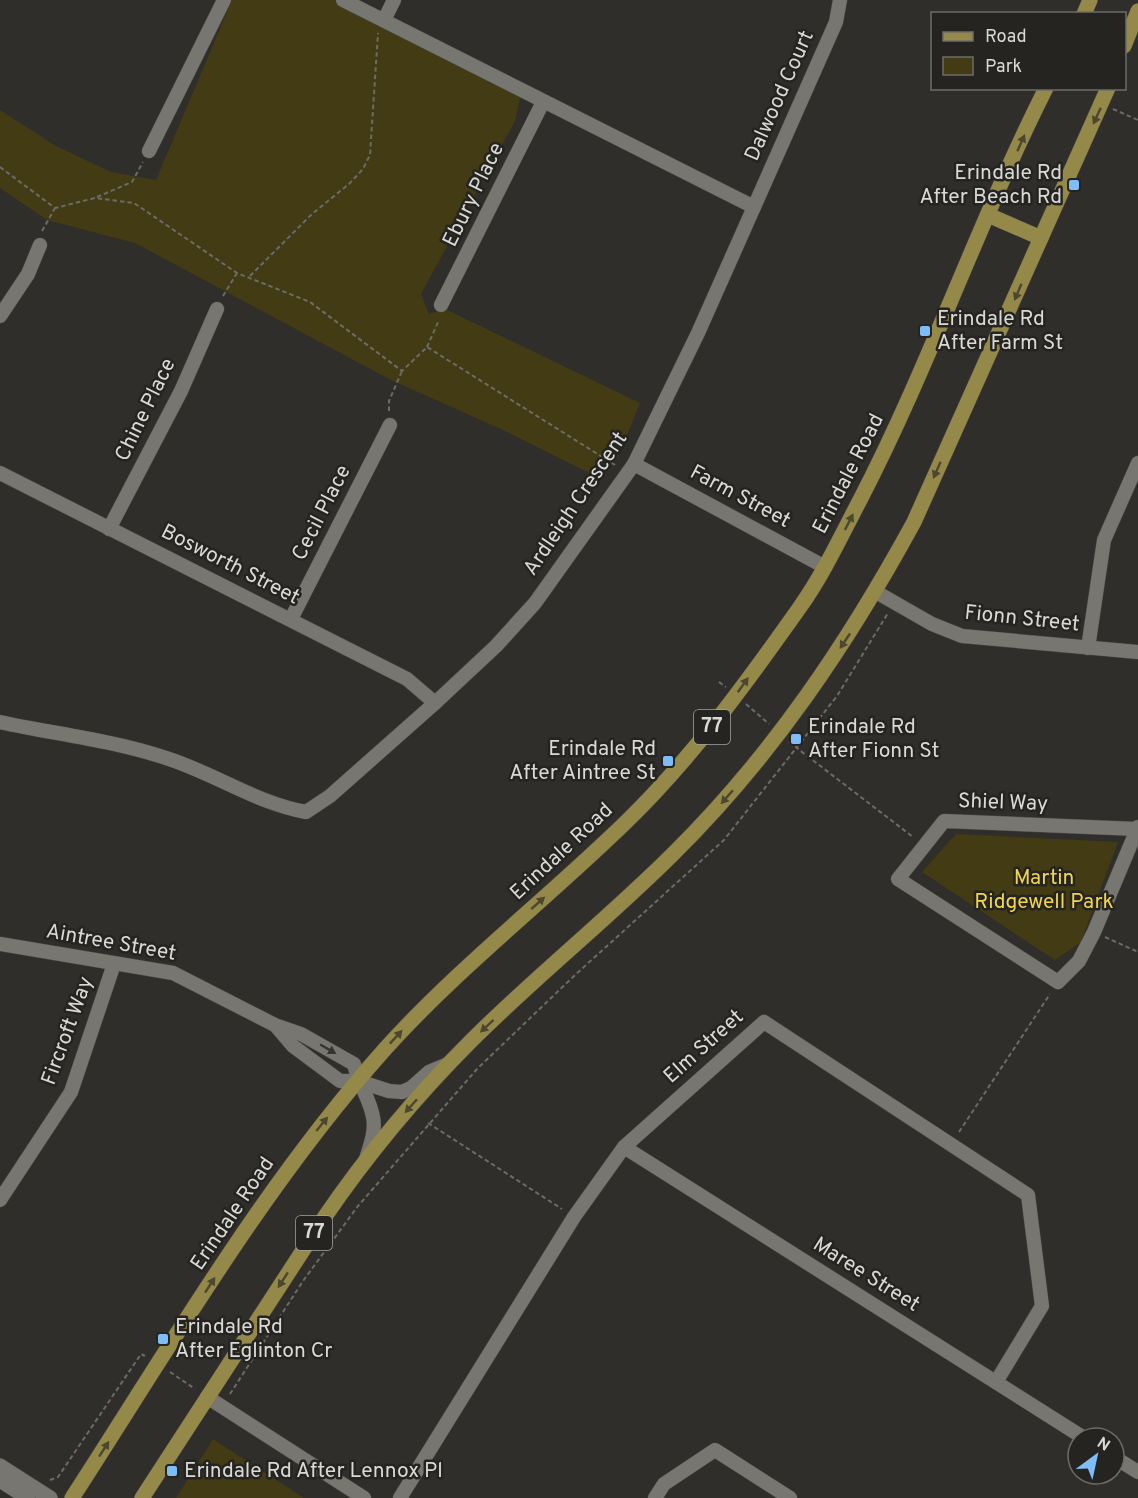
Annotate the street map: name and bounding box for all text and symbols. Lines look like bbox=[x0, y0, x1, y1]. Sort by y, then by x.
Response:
legend bbox=[931, 12, 1126, 90]
text: Road bbox=[985, 26, 1027, 49]
street label: Dalwood Court bbox=[739, 27, 821, 165]
text: Park bbox=[985, 56, 1022, 79]
one-way arrow bbox=[1092, 107, 1101, 124]
one-way arrow bbox=[1016, 133, 1026, 151]
street label: Ebury Place bbox=[437, 138, 511, 252]
place label: Erindale Rd After Beach Rd bbox=[919, 160, 1062, 211]
marker: Erindale Rd After Beach Rd bbox=[1067, 178, 1081, 192]
one-way arrow bbox=[1013, 284, 1023, 302]
place label: Erindale Rd After Farm St bbox=[937, 306, 1063, 357]
marker: Erindale Rd After Farm St bbox=[918, 324, 932, 338]
street label: Chine Place bbox=[109, 354, 183, 466]
street label: Erindale Road bbox=[807, 409, 891, 539]
street label: Ardleigh Crescent bbox=[518, 427, 634, 581]
street label: Farm Street bbox=[685, 459, 795, 535]
street label: Cecil Place bbox=[286, 461, 358, 565]
one-way arrow bbox=[932, 461, 942, 479]
one-way arrow bbox=[844, 513, 854, 530]
street label: Bosworth Street bbox=[156, 518, 304, 612]
street label: Fionn Street bbox=[963, 600, 1081, 638]
one-way arrow bbox=[839, 633, 851, 649]
one-way arrow bbox=[737, 678, 749, 693]
road number: 77 bbox=[694, 710, 730, 744]
place label: Erindale Rd After Fionn St bbox=[808, 714, 939, 765]
marker: Erindale Rd After Fionn St bbox=[789, 732, 803, 746]
place label: Erindale Rd After Aintree St bbox=[509, 736, 656, 787]
marker: Erindale Rd After Aintree St bbox=[661, 754, 675, 768]
street label: Shiel Way bbox=[957, 788, 1049, 818]
one-way arrow bbox=[721, 789, 734, 804]
street label: Erindale Road bbox=[505, 797, 619, 907]
park label: Martin Ridgewell Park bbox=[974, 865, 1114, 916]
one-way arrow bbox=[530, 897, 545, 910]
street label: Aintree Street bbox=[44, 918, 178, 968]
street label: Fircroft Way bbox=[36, 973, 100, 1089]
street label: Elm Street bbox=[658, 1004, 750, 1090]
one-way arrow bbox=[480, 1019, 495, 1032]
one-way arrow bbox=[389, 1030, 403, 1044]
one-way arrow bbox=[320, 1044, 336, 1055]
one-way arrow bbox=[405, 1098, 418, 1113]
one-way arrow bbox=[316, 1116, 329, 1132]
street label: Erindale Road bbox=[185, 1152, 281, 1276]
road number: 77 bbox=[296, 1216, 332, 1250]
street label: Maree Street bbox=[808, 1232, 924, 1318]
one-way arrow bbox=[278, 1272, 289, 1288]
one-way arrow bbox=[204, 1277, 215, 1293]
place label: Erindale Rd After Eglinton Cr bbox=[175, 1314, 332, 1365]
marker: Erindale Rd After Eglinton Cr bbox=[156, 1332, 170, 1346]
north arrow bbox=[1066, 1426, 1126, 1486]
text: N bbox=[1093, 1434, 1113, 1457]
one-way arrow bbox=[98, 1441, 109, 1457]
place label: Erindale Rd After Lennox Pl bbox=[184, 1458, 443, 1485]
marker: Erindale Rd After Lennox Pl bbox=[165, 1464, 179, 1478]

